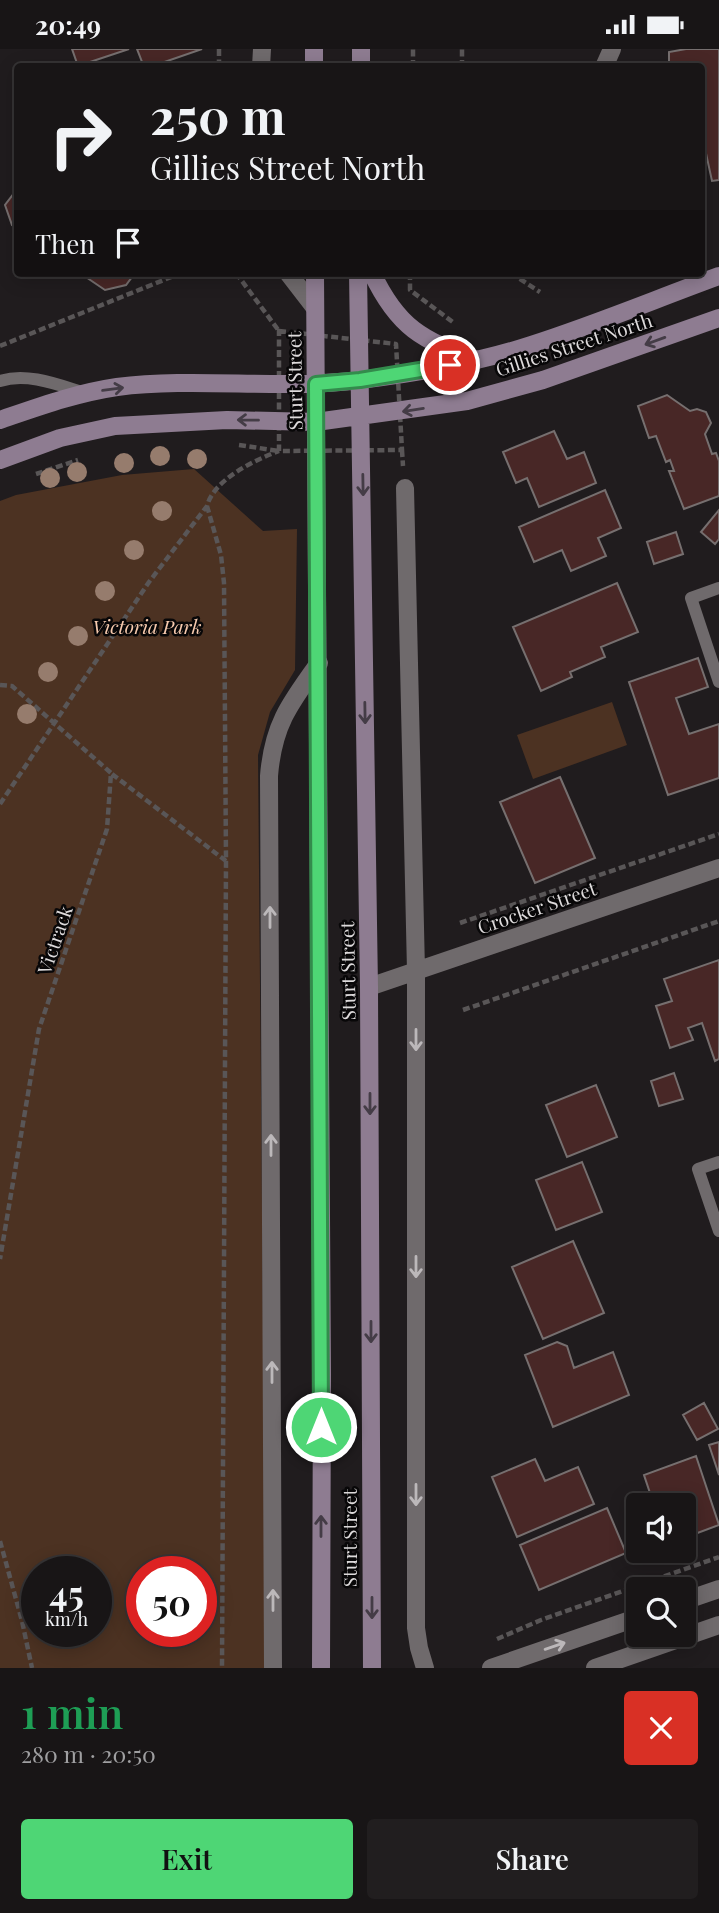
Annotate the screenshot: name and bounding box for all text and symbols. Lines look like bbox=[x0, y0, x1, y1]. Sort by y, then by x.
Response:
text: 20:49 bbox=[35, 7, 101, 42]
text: 250 m bbox=[150, 82, 286, 147]
icon: right bbox=[35, 91, 126, 182]
text: Gillies Street North bbox=[150, 145, 425, 188]
icon: arrive bbox=[109, 224, 147, 262]
text: Then bbox=[35, 226, 95, 261]
street label: Gillies Street North bbox=[492, 306, 655, 382]
street label: Sturt Street bbox=[280, 331, 308, 431]
pin bbox=[420, 335, 480, 395]
one-way arrow bbox=[644, 336, 666, 348]
icon: arrive bbox=[431, 346, 469, 384]
one-way arrow bbox=[101, 382, 123, 395]
one-way arrow bbox=[402, 403, 425, 416]
one-way arrow bbox=[237, 414, 260, 427]
one-way arrow bbox=[356, 474, 369, 497]
park label: Victoria Park bbox=[92, 613, 202, 639]
one-way arrow bbox=[359, 701, 372, 724]
street label: Crocker Street bbox=[474, 874, 600, 940]
street label: Victrack bbox=[30, 902, 78, 978]
one-way arrow bbox=[263, 906, 277, 929]
street label: Sturt Street bbox=[333, 921, 361, 1021]
one-way arrow bbox=[409, 1028, 423, 1051]
one-way arrow bbox=[363, 1093, 377, 1116]
one-way arrow bbox=[264, 1134, 278, 1157]
one-way arrow bbox=[409, 1255, 423, 1278]
one-way arrow bbox=[364, 1320, 377, 1343]
one-way arrow bbox=[265, 1361, 279, 1384]
position arrow bbox=[284, 1390, 358, 1464]
one-way arrow bbox=[409, 1483, 423, 1506]
street label: Sturt Street bbox=[336, 1488, 362, 1587]
map controls bbox=[626, 1493, 696, 1647]
button: sound bbox=[626, 1493, 696, 1563]
one-way arrow bbox=[314, 1515, 328, 1538]
speed limit sign: 50 bbox=[126, 1556, 217, 1647]
text: 45 bbox=[49, 1569, 84, 1616]
button: search bbox=[626, 1577, 696, 1647]
one-way arrow bbox=[266, 1589, 280, 1612]
one-way arrow bbox=[365, 1597, 379, 1620]
text: km/h bbox=[45, 1607, 88, 1631]
one-way arrow bbox=[544, 1639, 566, 1651]
text: 1 min bbox=[21, 1684, 123, 1740]
button: close bbox=[624, 1691, 698, 1765]
text: 280 m · 20:50 bbox=[21, 1738, 156, 1769]
button: Exit bbox=[21, 1819, 353, 1899]
button: Share bbox=[367, 1819, 698, 1899]

